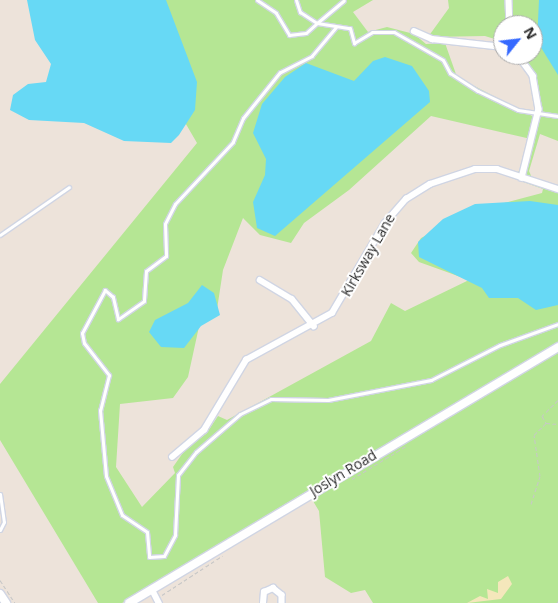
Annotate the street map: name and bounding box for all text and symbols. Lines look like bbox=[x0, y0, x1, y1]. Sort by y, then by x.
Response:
north arrow bbox=[493, 15, 543, 65]
text: N bbox=[520, 23, 542, 43]
street label: Kirksway Lane bbox=[338, 211, 398, 299]
street label: Joslyn Road bbox=[307, 446, 379, 500]

